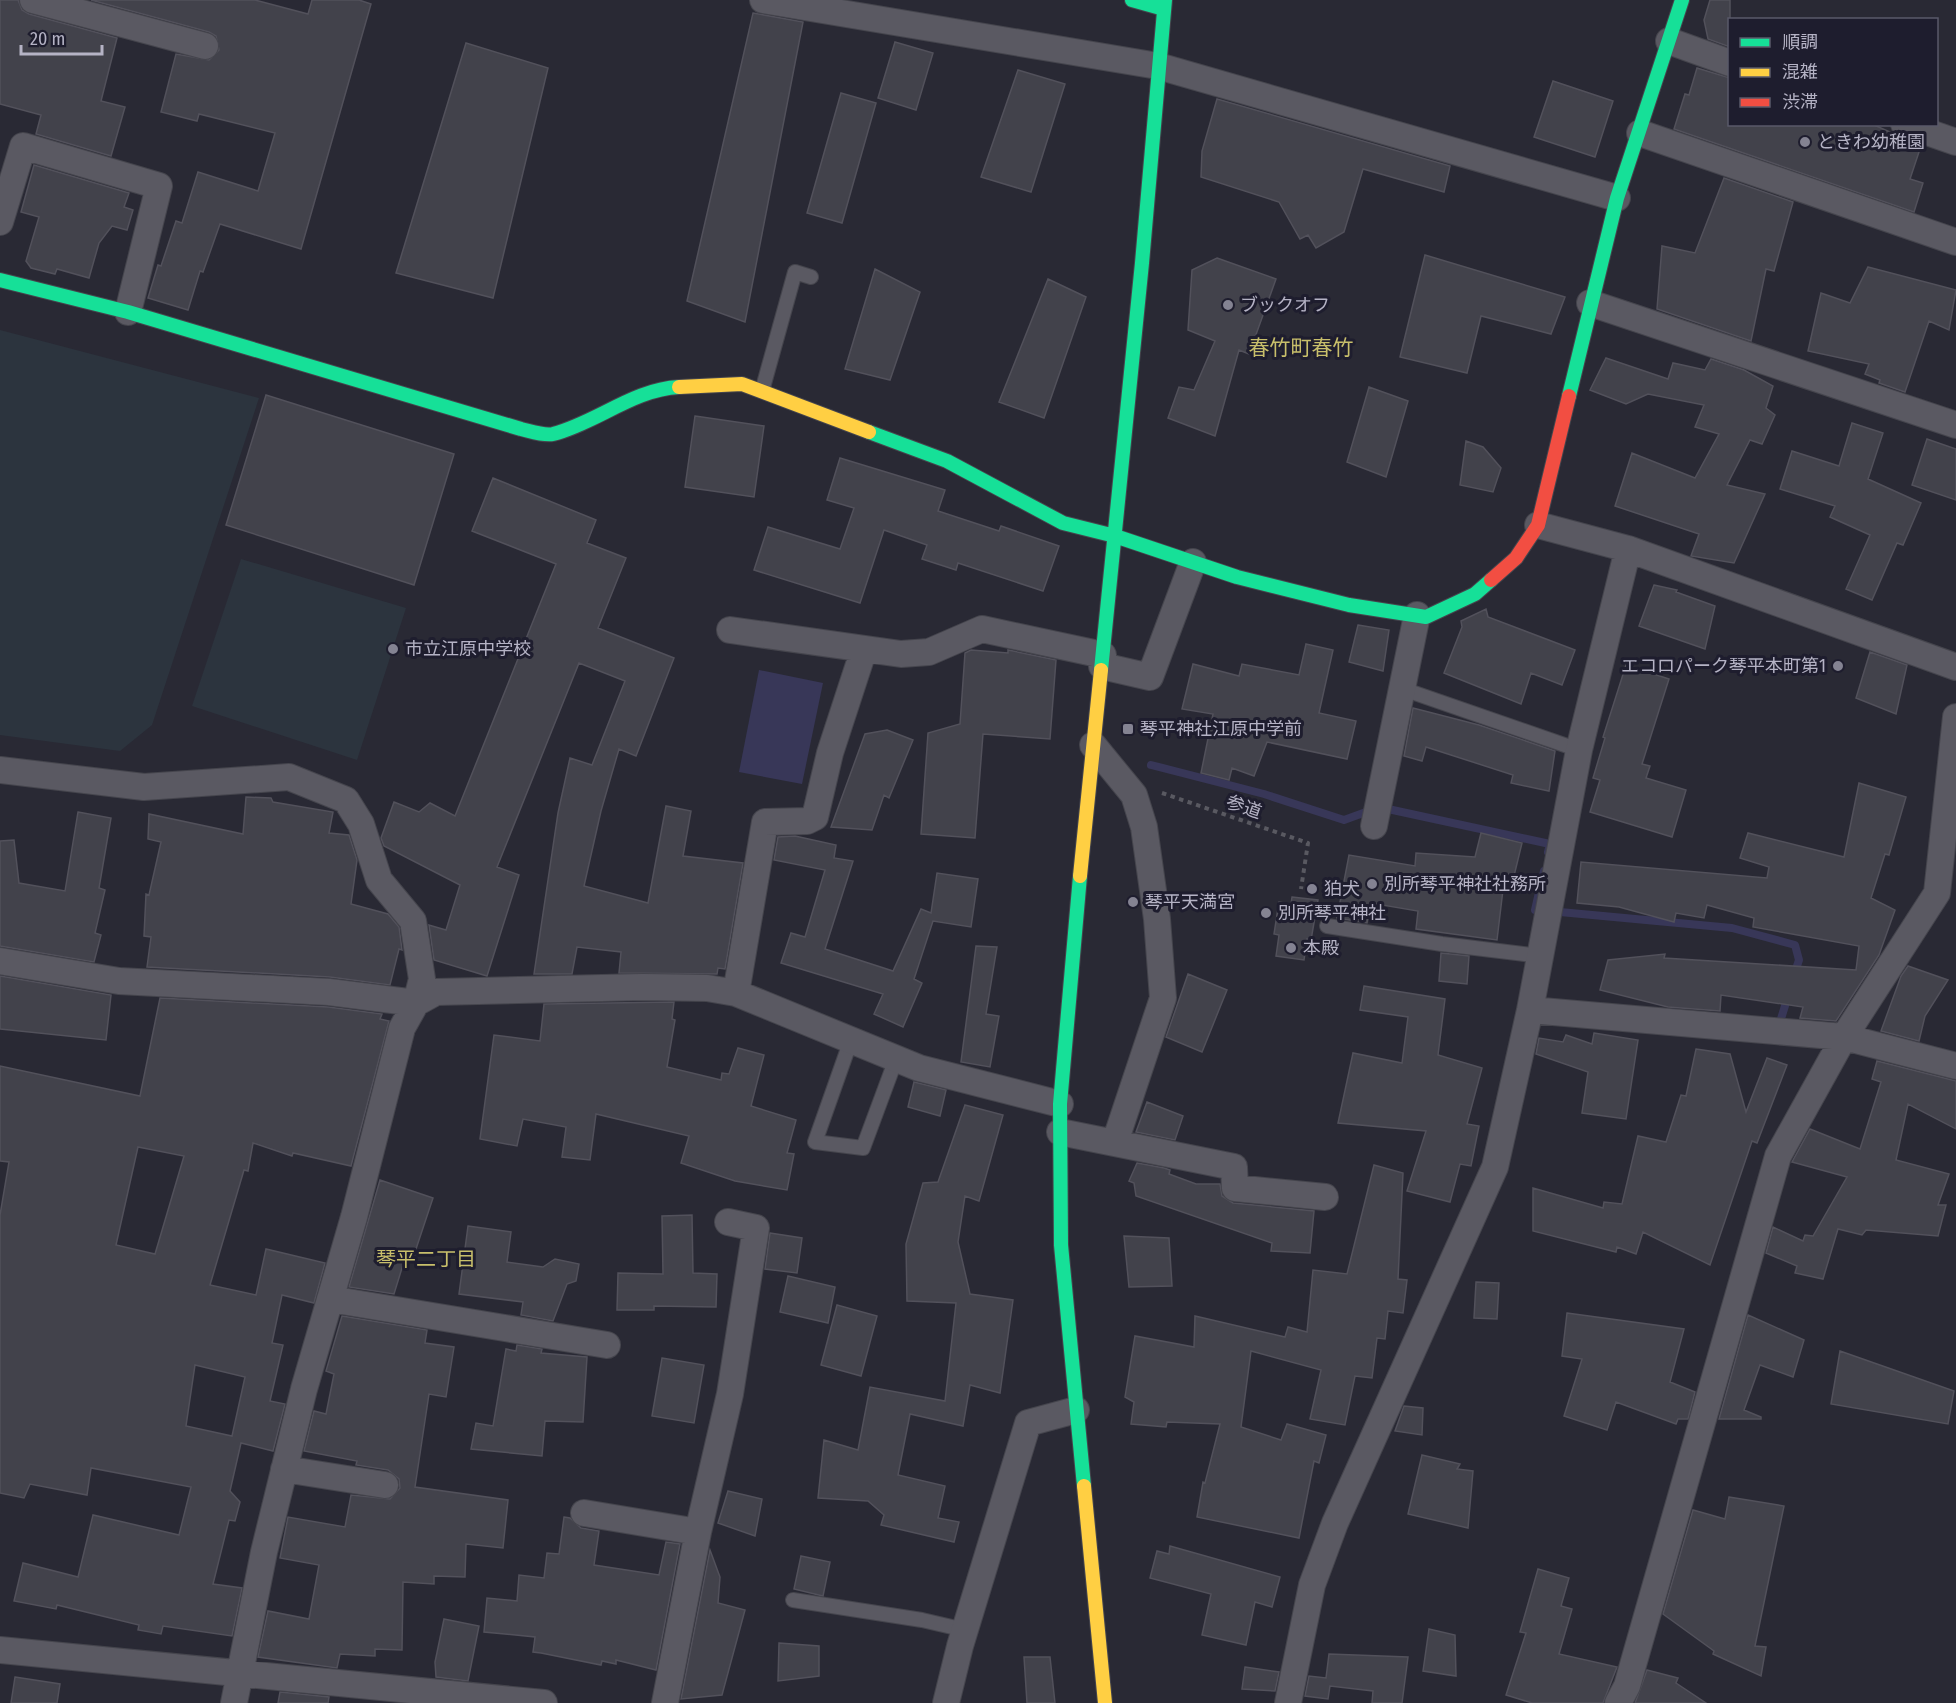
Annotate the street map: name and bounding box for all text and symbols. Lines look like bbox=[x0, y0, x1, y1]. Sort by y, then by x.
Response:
scale bar bbox=[21, 18, 102, 56]
legend bbox=[1728, 18, 1938, 126]
text: 20 m bbox=[30, 28, 65, 50]
text: 順調 bbox=[1782, 31, 1818, 53]
text: 混雑 bbox=[1782, 61, 1818, 83]
text: 渋滞 bbox=[1782, 91, 1818, 113]
place label: ときわ幼稚園 bbox=[1817, 131, 1925, 153]
marker: ときわ幼稚園 bbox=[1798, 135, 1812, 149]
place label: ブックオフ bbox=[1240, 294, 1330, 316]
marker: ブックオフ bbox=[1221, 298, 1235, 312]
district label: 春竹町春竹 bbox=[1249, 335, 1354, 361]
place label: 市立江原中学校 bbox=[405, 638, 531, 660]
marker: 市立江原中学校 bbox=[386, 642, 400, 656]
place label: エコロパーク琴平本町第1 bbox=[1621, 655, 1826, 677]
marker: エコロパーク琴平本町第1 bbox=[1831, 659, 1845, 673]
place label: 琴平神社江原中学前 bbox=[1140, 718, 1302, 740]
marker: 琴平神社江原中学前 bbox=[1121, 722, 1135, 736]
street label: 参道 bbox=[1223, 791, 1265, 823]
place label: 別所琴平神社社務所 bbox=[1384, 873, 1546, 895]
marker: 別所琴平神社社務所 bbox=[1365, 877, 1379, 891]
place label: 狛犬 bbox=[1324, 878, 1360, 900]
marker: 狛犬 bbox=[1305, 882, 1319, 896]
place label: 琴平天満宮 bbox=[1145, 891, 1235, 913]
marker: 琴平天満宮 bbox=[1126, 895, 1140, 909]
place label: 別所琴平神社 bbox=[1278, 902, 1386, 924]
marker: 別所琴平神社 bbox=[1259, 906, 1273, 920]
place label: 本殿 bbox=[1303, 937, 1339, 959]
marker: 本殿 bbox=[1284, 941, 1298, 955]
district label: 琴平二丁目 bbox=[376, 1247, 476, 1271]

